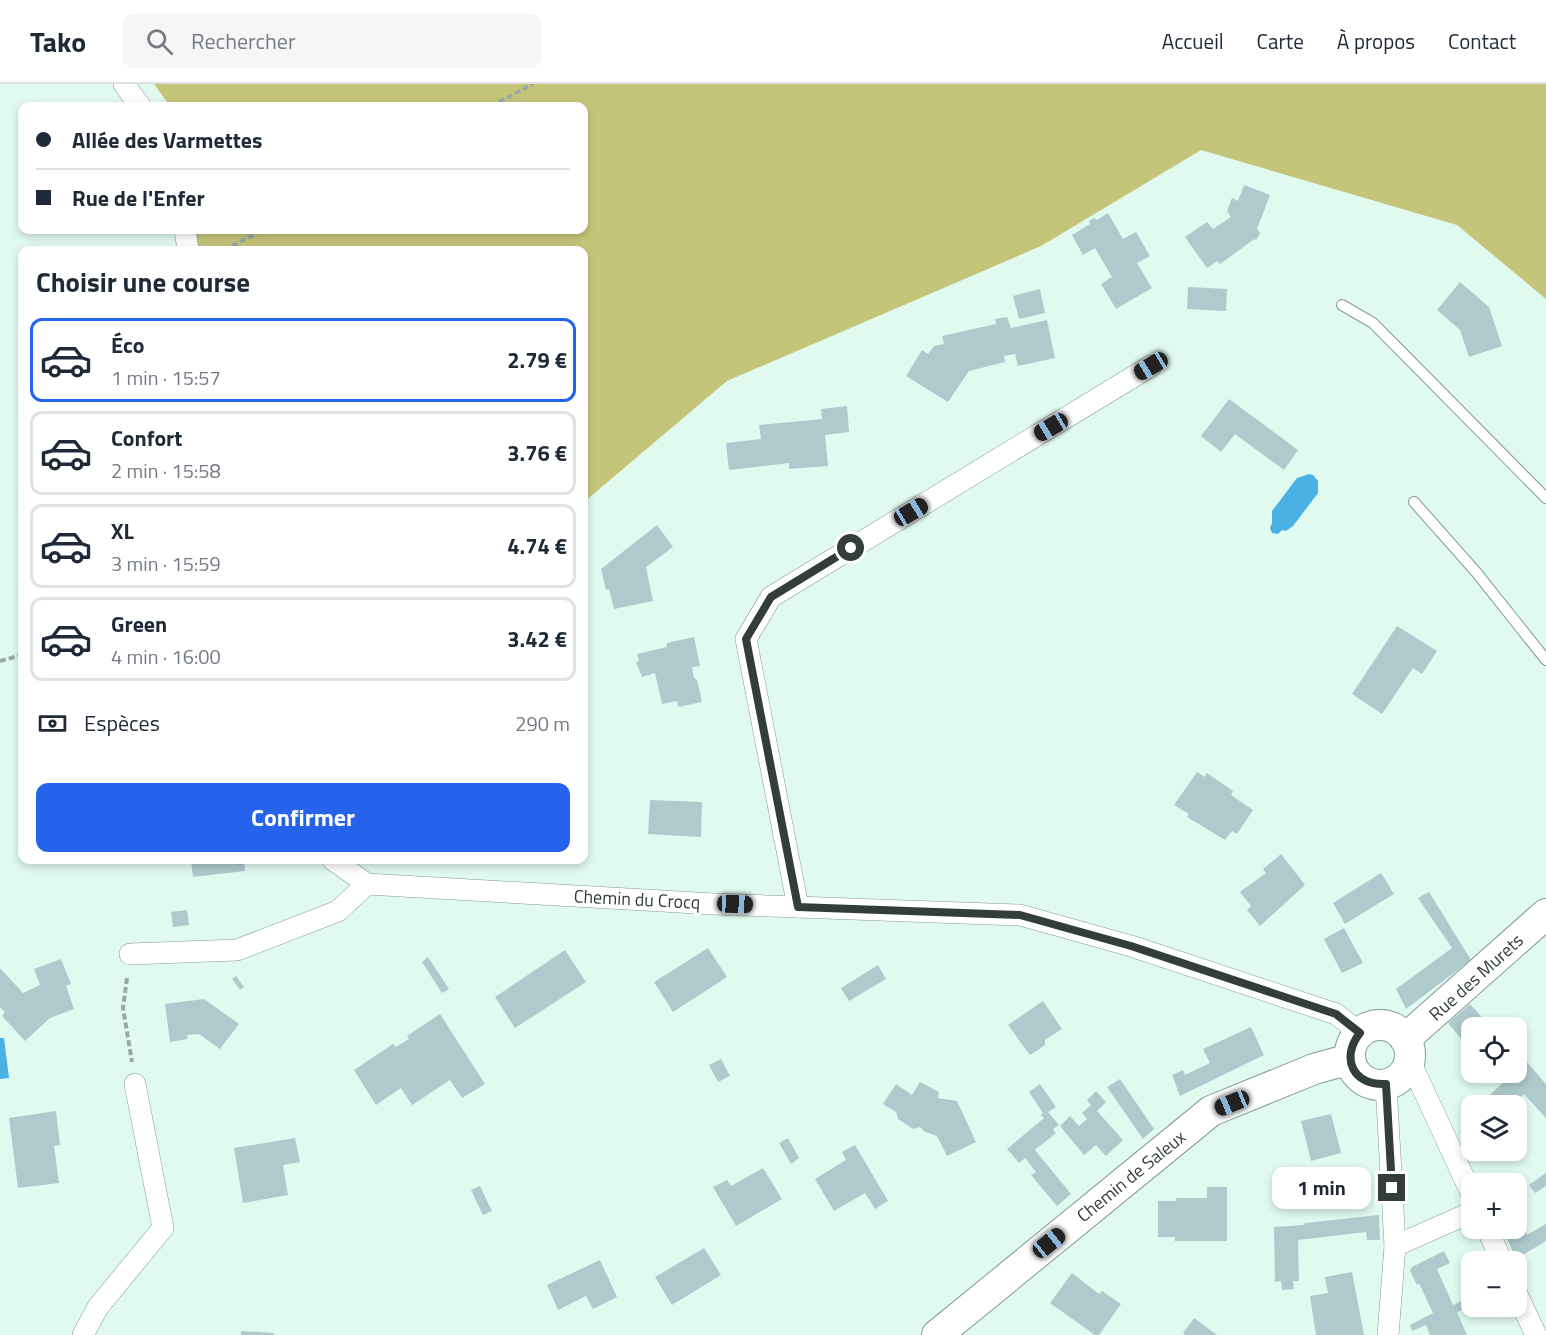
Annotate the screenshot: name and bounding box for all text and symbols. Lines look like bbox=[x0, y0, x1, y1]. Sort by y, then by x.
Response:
search box bbox=[122, 14, 542, 68]
text: Tako bbox=[30, 20, 86, 63]
text: Rechercher bbox=[191, 24, 296, 58]
icon: search bbox=[143, 25, 176, 58]
text: Accueil bbox=[1162, 25, 1224, 57]
text: Carte bbox=[1257, 25, 1304, 57]
text: À propos bbox=[1337, 25, 1415, 57]
text: Contact bbox=[1448, 25, 1516, 57]
text: Allée des Varmettes bbox=[72, 123, 262, 157]
text: Rue de l'Enfer bbox=[72, 181, 205, 215]
text: Choisir une course bbox=[36, 261, 250, 302]
text: Éco bbox=[111, 328, 144, 362]
icon: car bbox=[39, 333, 93, 387]
text: 2.79 € bbox=[507, 343, 567, 377]
car bbox=[1131, 349, 1171, 383]
text: 1 min · 15:57 bbox=[111, 362, 221, 393]
car bbox=[1031, 410, 1071, 444]
text: Confort bbox=[111, 421, 182, 455]
icon: car bbox=[39, 426, 93, 480]
text: 3.76 € bbox=[507, 436, 567, 470]
text: 2 min · 15:58 bbox=[111, 455, 221, 486]
car bbox=[891, 495, 931, 529]
text: XL bbox=[111, 514, 134, 548]
icon: car bbox=[39, 519, 93, 573]
text: 4.74 € bbox=[507, 529, 567, 563]
route start bbox=[837, 534, 864, 561]
text: 3 min · 15:59 bbox=[111, 548, 221, 579]
text: Green bbox=[111, 607, 167, 641]
icon: car bbox=[39, 612, 93, 666]
text: 3.42 € bbox=[507, 622, 567, 656]
text: 4 min · 16:00 bbox=[111, 641, 221, 672]
text: Espèces bbox=[84, 706, 160, 740]
icon: cash bbox=[36, 707, 69, 740]
text: 290 m bbox=[515, 708, 570, 739]
button: Confirmer bbox=[36, 783, 570, 852]
street label: Chemin du Crocq bbox=[573, 882, 701, 916]
car bbox=[717, 894, 753, 914]
street label: Rue des Murets bbox=[1423, 927, 1529, 1027]
map controls bbox=[1461, 1017, 1527, 1317]
button: locate bbox=[1461, 1017, 1527, 1083]
car bbox=[1212, 1088, 1252, 1118]
button: layers bbox=[1461, 1095, 1527, 1161]
street label: Chemin de Saleux bbox=[1071, 1124, 1191, 1228]
callout: 1 min bbox=[1272, 1167, 1371, 1209]
text: 1 min bbox=[1297, 1172, 1346, 1203]
button: + bbox=[1461, 1173, 1527, 1239]
route end bbox=[1378, 1174, 1405, 1201]
car bbox=[1029, 1225, 1069, 1261]
button: − bbox=[1461, 1251, 1527, 1317]

